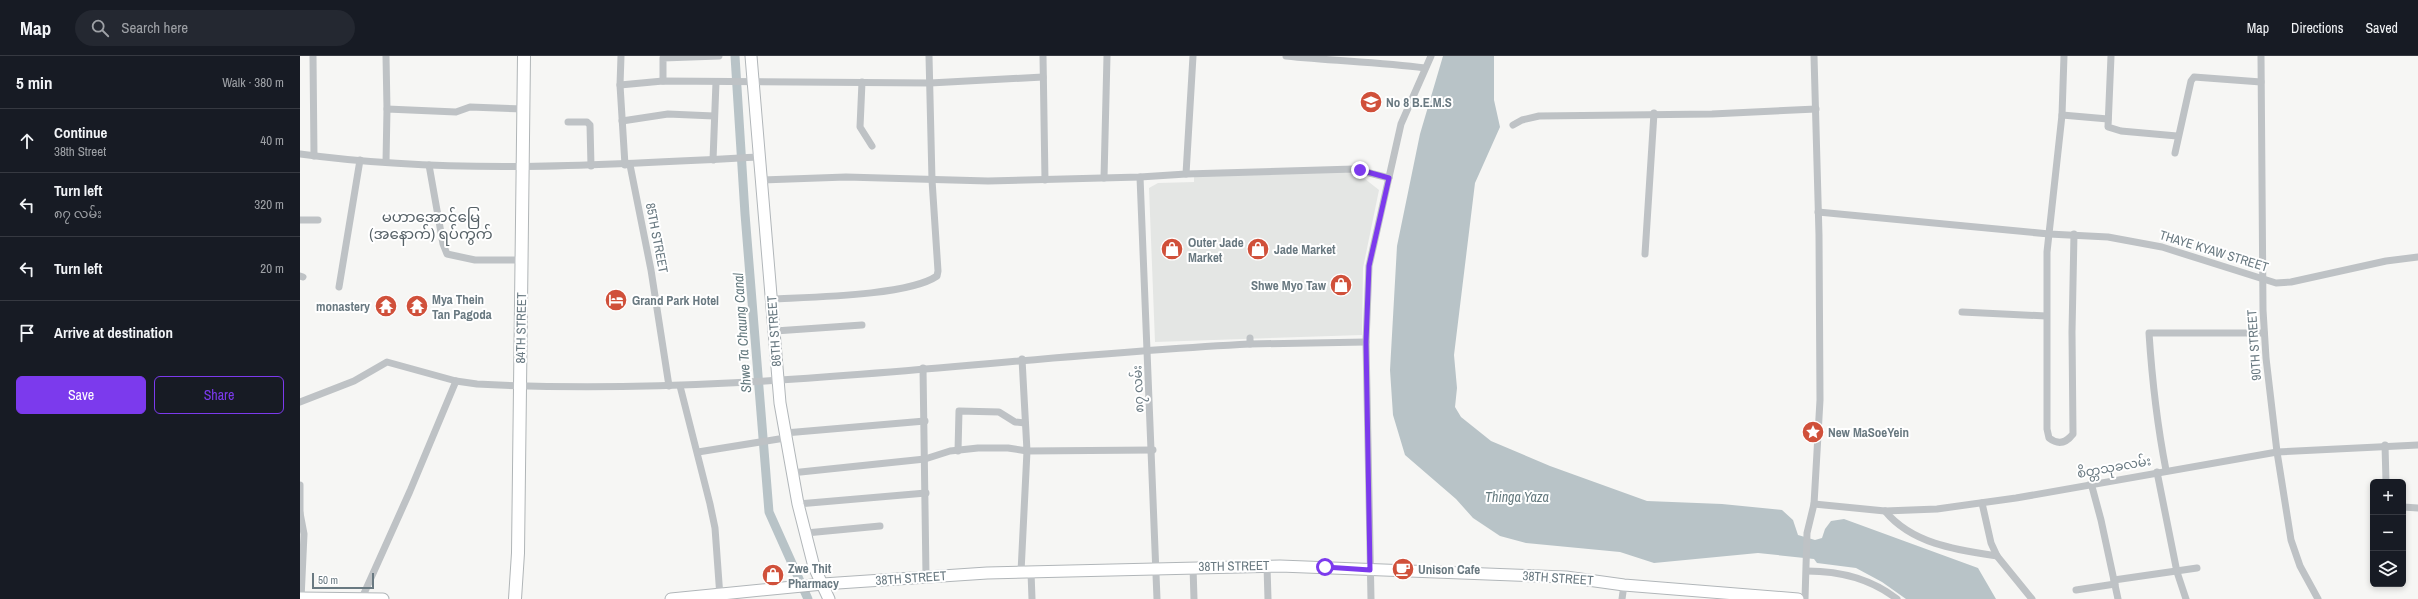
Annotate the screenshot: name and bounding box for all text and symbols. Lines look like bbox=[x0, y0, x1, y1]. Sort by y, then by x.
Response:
search box bbox=[75, 10, 355, 46]
text: Map bbox=[20, 15, 51, 41]
icon: search bbox=[89, 17, 111, 39]
text: Search here bbox=[121, 17, 188, 38]
text: Map bbox=[2247, 19, 2269, 37]
text: Directions bbox=[2291, 19, 2343, 37]
text: Saved bbox=[2365, 19, 2398, 37]
text: 5 min bbox=[16, 71, 52, 94]
text: Walk · 380 m bbox=[222, 74, 284, 91]
school or university icon: No 8 B.E.M.S bbox=[1358, 89, 1384, 115]
place label: No 8 B.E.M.S bbox=[1386, 94, 1452, 111]
text: Continue bbox=[54, 122, 107, 143]
icon: ahead bbox=[16, 130, 38, 152]
text: 40 m bbox=[260, 132, 284, 149]
text: 38th Street bbox=[54, 143, 106, 160]
route end bbox=[1351, 161, 1369, 179]
text: Turn left bbox=[54, 180, 102, 201]
icon: left bbox=[16, 194, 38, 216]
text: 320 m bbox=[254, 196, 284, 213]
street label: 85TH STREET bbox=[642, 201, 672, 275]
text: ၈၇ လမ်း bbox=[54, 205, 102, 222]
district label: မဟာအောင်မြေ (အနောက်) ရပ်ကွက် bbox=[369, 206, 493, 246]
street label: THAYE KYAW STREET bbox=[2157, 226, 2271, 276]
place label: Outer Jade Market bbox=[1188, 234, 1244, 266]
shop icon: Outer Jade Market bbox=[1159, 236, 1185, 262]
shop icon: Jade Market bbox=[1245, 236, 1271, 262]
place label: Jade Market bbox=[1274, 241, 1336, 258]
icon: left bbox=[16, 258, 38, 280]
text: Turn left bbox=[54, 258, 102, 279]
text: 20 m bbox=[260, 260, 284, 277]
water label: Shwe Ta Chaung Canal bbox=[729, 272, 755, 394]
shop icon: Shwe Myo Taw bbox=[1328, 272, 1354, 298]
place label: Shwe Myo Taw bbox=[1251, 277, 1327, 294]
hotel icon: Grand Park Hotel bbox=[603, 287, 629, 313]
place label: Mya Thein Tan Pagoda bbox=[432, 291, 492, 323]
street label: 84TH STREET bbox=[512, 292, 530, 364]
place label: Grand Park Hotel bbox=[632, 292, 719, 309]
temple icon: monastery bbox=[373, 293, 399, 319]
temple icon: Mya Thein Tan Pagoda bbox=[404, 293, 430, 319]
street label: 86TH STREET bbox=[763, 294, 785, 367]
place label: monastery bbox=[316, 298, 370, 315]
street label: 90TH STREET bbox=[2243, 308, 2265, 381]
icon: arrive bbox=[16, 322, 38, 344]
text: Arrive at destination bbox=[54, 322, 173, 343]
street label: ၈၇ လမ်း bbox=[1128, 365, 1150, 413]
button: Save bbox=[16, 376, 146, 414]
button: Share bbox=[154, 376, 284, 414]
place icon: New MaSoeYein bbox=[1800, 419, 1826, 445]
place label: New MaSoeYein bbox=[1828, 424, 1909, 441]
street label: စိတ္တသုခလမ်း bbox=[2076, 452, 2153, 484]
map controls bbox=[2370, 479, 2406, 587]
button: + bbox=[2370, 479, 2406, 515]
water label: Thinga Yaza bbox=[1485, 488, 1549, 506]
button: − bbox=[2370, 515, 2406, 551]
button: layers bbox=[2370, 551, 2406, 587]
cafe icon: Unison Cafe bbox=[1390, 556, 1416, 582]
street label: 38TH STREET bbox=[1198, 557, 1270, 575]
route start bbox=[1316, 558, 1334, 576]
place label: Zwe Thit Pharmacy bbox=[788, 560, 839, 592]
place label: Unison Cafe bbox=[1418, 561, 1480, 578]
shop icon: Zwe Thit Pharmacy bbox=[760, 562, 786, 588]
street label: 38TH STREET bbox=[875, 567, 948, 589]
street label: 38TH STREET bbox=[1522, 567, 1595, 589]
scale bar bbox=[312, 571, 374, 590]
text: 50 m bbox=[318, 573, 338, 587]

